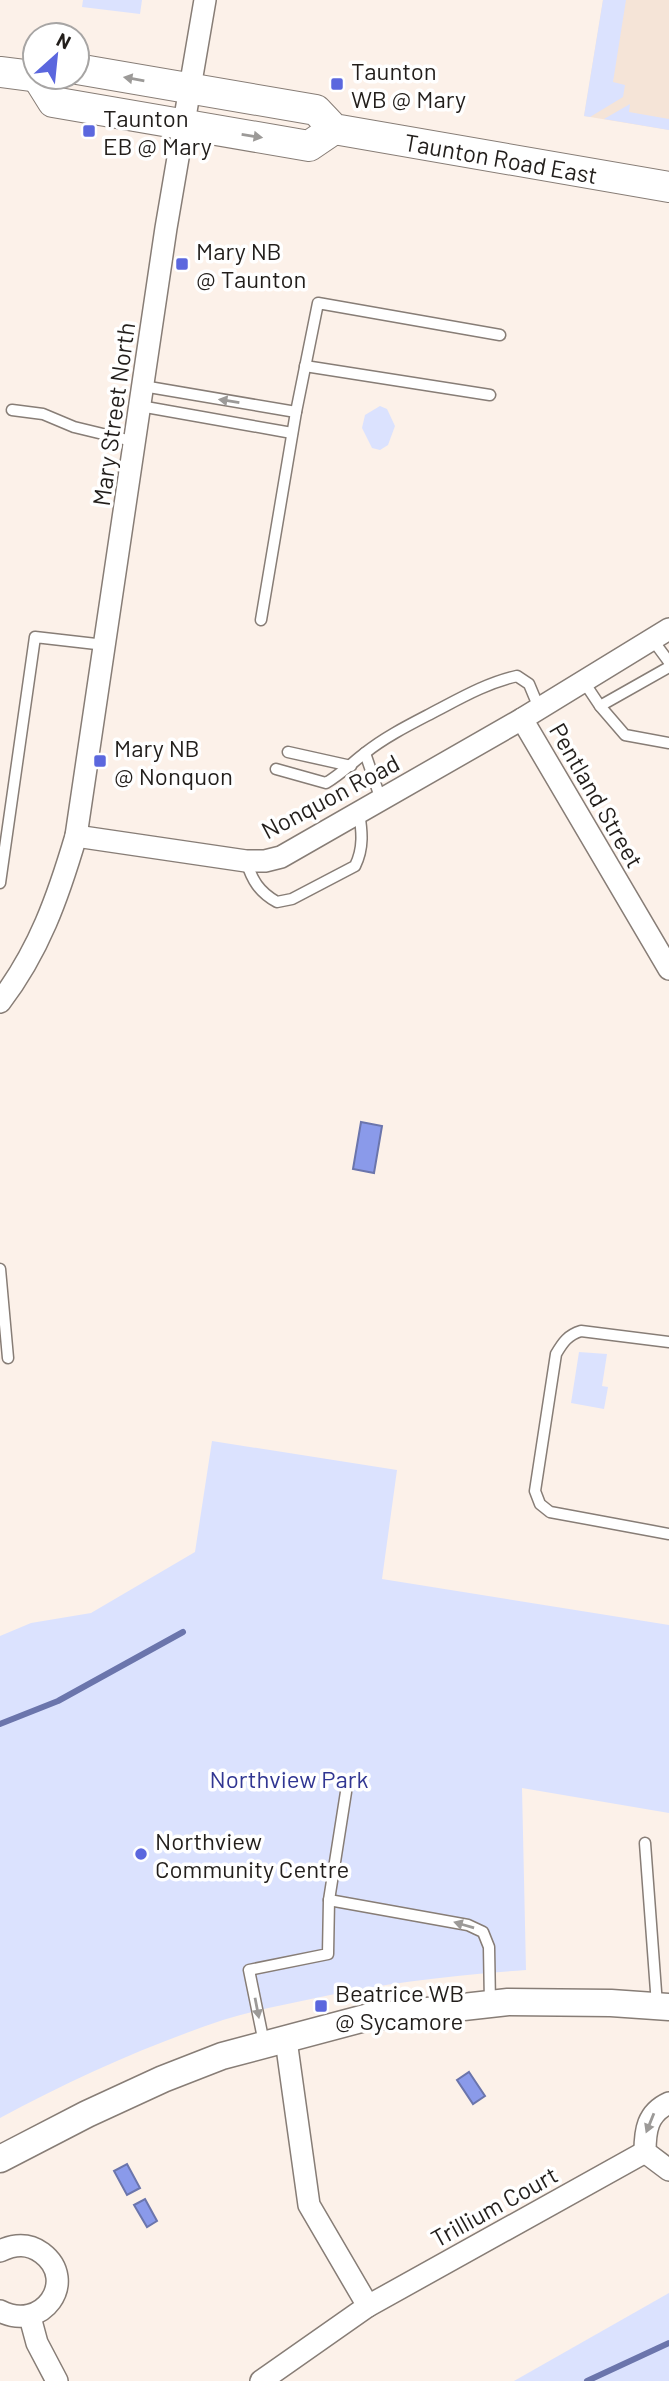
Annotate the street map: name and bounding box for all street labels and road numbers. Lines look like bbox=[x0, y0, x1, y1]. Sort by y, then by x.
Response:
street label: Taunton Road East bbox=[402, 127, 600, 189]
street label: Mary Street North bbox=[86, 320, 140, 508]
street label: Pentland Street bbox=[544, 718, 650, 872]
street label: Nonquon Road bbox=[256, 747, 404, 845]
street label: Trillium Court bbox=[426, 2159, 562, 2253]

